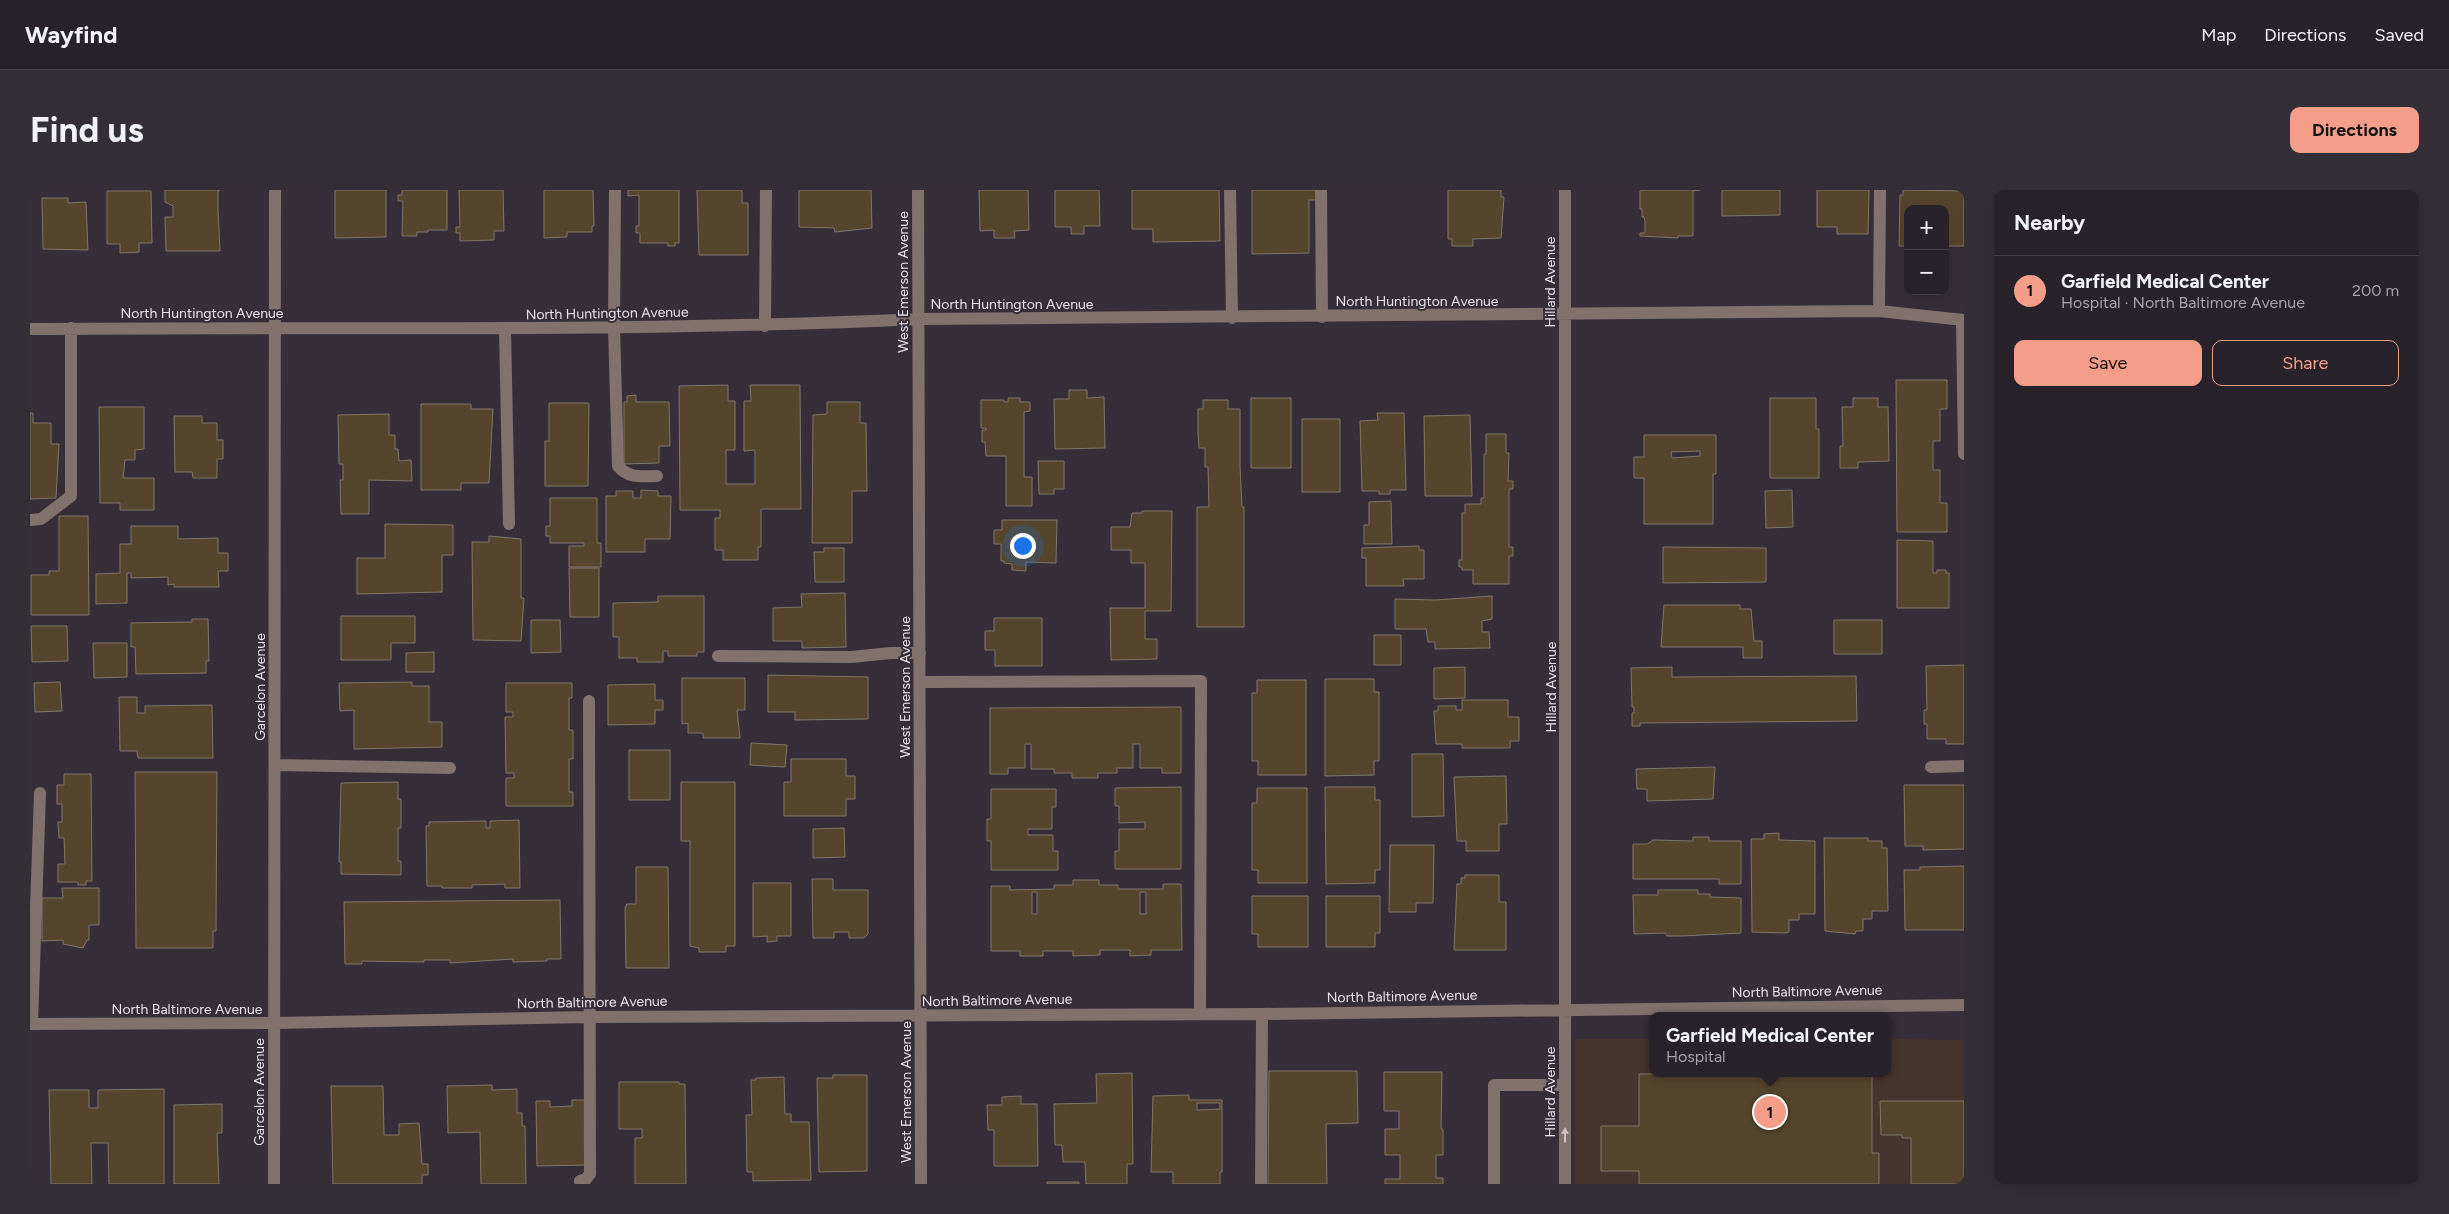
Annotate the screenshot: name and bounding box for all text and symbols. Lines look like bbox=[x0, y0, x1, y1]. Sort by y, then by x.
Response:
text: Wayfind bbox=[25, 20, 118, 49]
text: Map bbox=[2201, 24, 2236, 46]
text: Directions bbox=[2264, 24, 2346, 46]
text: Saved bbox=[2374, 24, 2424, 46]
button: Directions bbox=[2290, 107, 2419, 153]
text: Find us bbox=[30, 109, 144, 151]
map controls bbox=[1904, 205, 1949, 295]
button: + bbox=[1904, 205, 1949, 250]
text: Nearby bbox=[2014, 210, 2085, 235]
street label: West Emerson Avenue bbox=[895, 211, 912, 353]
street label: Hillard Avenue bbox=[1542, 236, 1559, 327]
button: − bbox=[1904, 250, 1949, 295]
text: Garfield Medical Center bbox=[2061, 270, 2269, 293]
text: 1 bbox=[2027, 281, 2033, 300]
text: 200 m bbox=[2352, 281, 2399, 300]
street label: North Huntington Avenue bbox=[1336, 293, 1499, 310]
text: Hospital · North Baltimore Avenue bbox=[2061, 293, 2305, 312]
street label: North Huntington Avenue bbox=[931, 296, 1094, 313]
street label: North Huntington Avenue bbox=[525, 304, 689, 323]
street label: North Huntington Avenue bbox=[121, 305, 284, 322]
button: Save bbox=[2014, 340, 2202, 386]
button: Share bbox=[2212, 340, 2399, 386]
your location bbox=[1010, 533, 1036, 559]
street label: West Emerson Avenue bbox=[897, 616, 914, 758]
street label: Garcelon Avenue bbox=[252, 633, 269, 741]
street label: Hillard Avenue bbox=[1543, 641, 1560, 732]
street label: North Baltimore Avenue bbox=[1731, 982, 1883, 1001]
street label: North Baltimore Avenue bbox=[1326, 987, 1478, 1006]
street label: North Baltimore Avenue bbox=[921, 991, 1073, 1010]
street label: North Baltimore Avenue bbox=[516, 993, 668, 1012]
street label: North Baltimore Avenue bbox=[112, 1001, 263, 1018]
popup bbox=[1649, 1012, 1891, 1077]
street label: West Emerson Avenue bbox=[898, 1021, 915, 1163]
text: Garfield Medical Center bbox=[1666, 1024, 1874, 1047]
street label: Garcelon Avenue bbox=[251, 1038, 268, 1146]
street label: Hillard Avenue bbox=[1542, 1046, 1559, 1137]
text: Hospital bbox=[1666, 1047, 1726, 1066]
pin: 1 bbox=[1754, 1093, 1786, 1131]
one-way arrow bbox=[1561, 1127, 1569, 1143]

